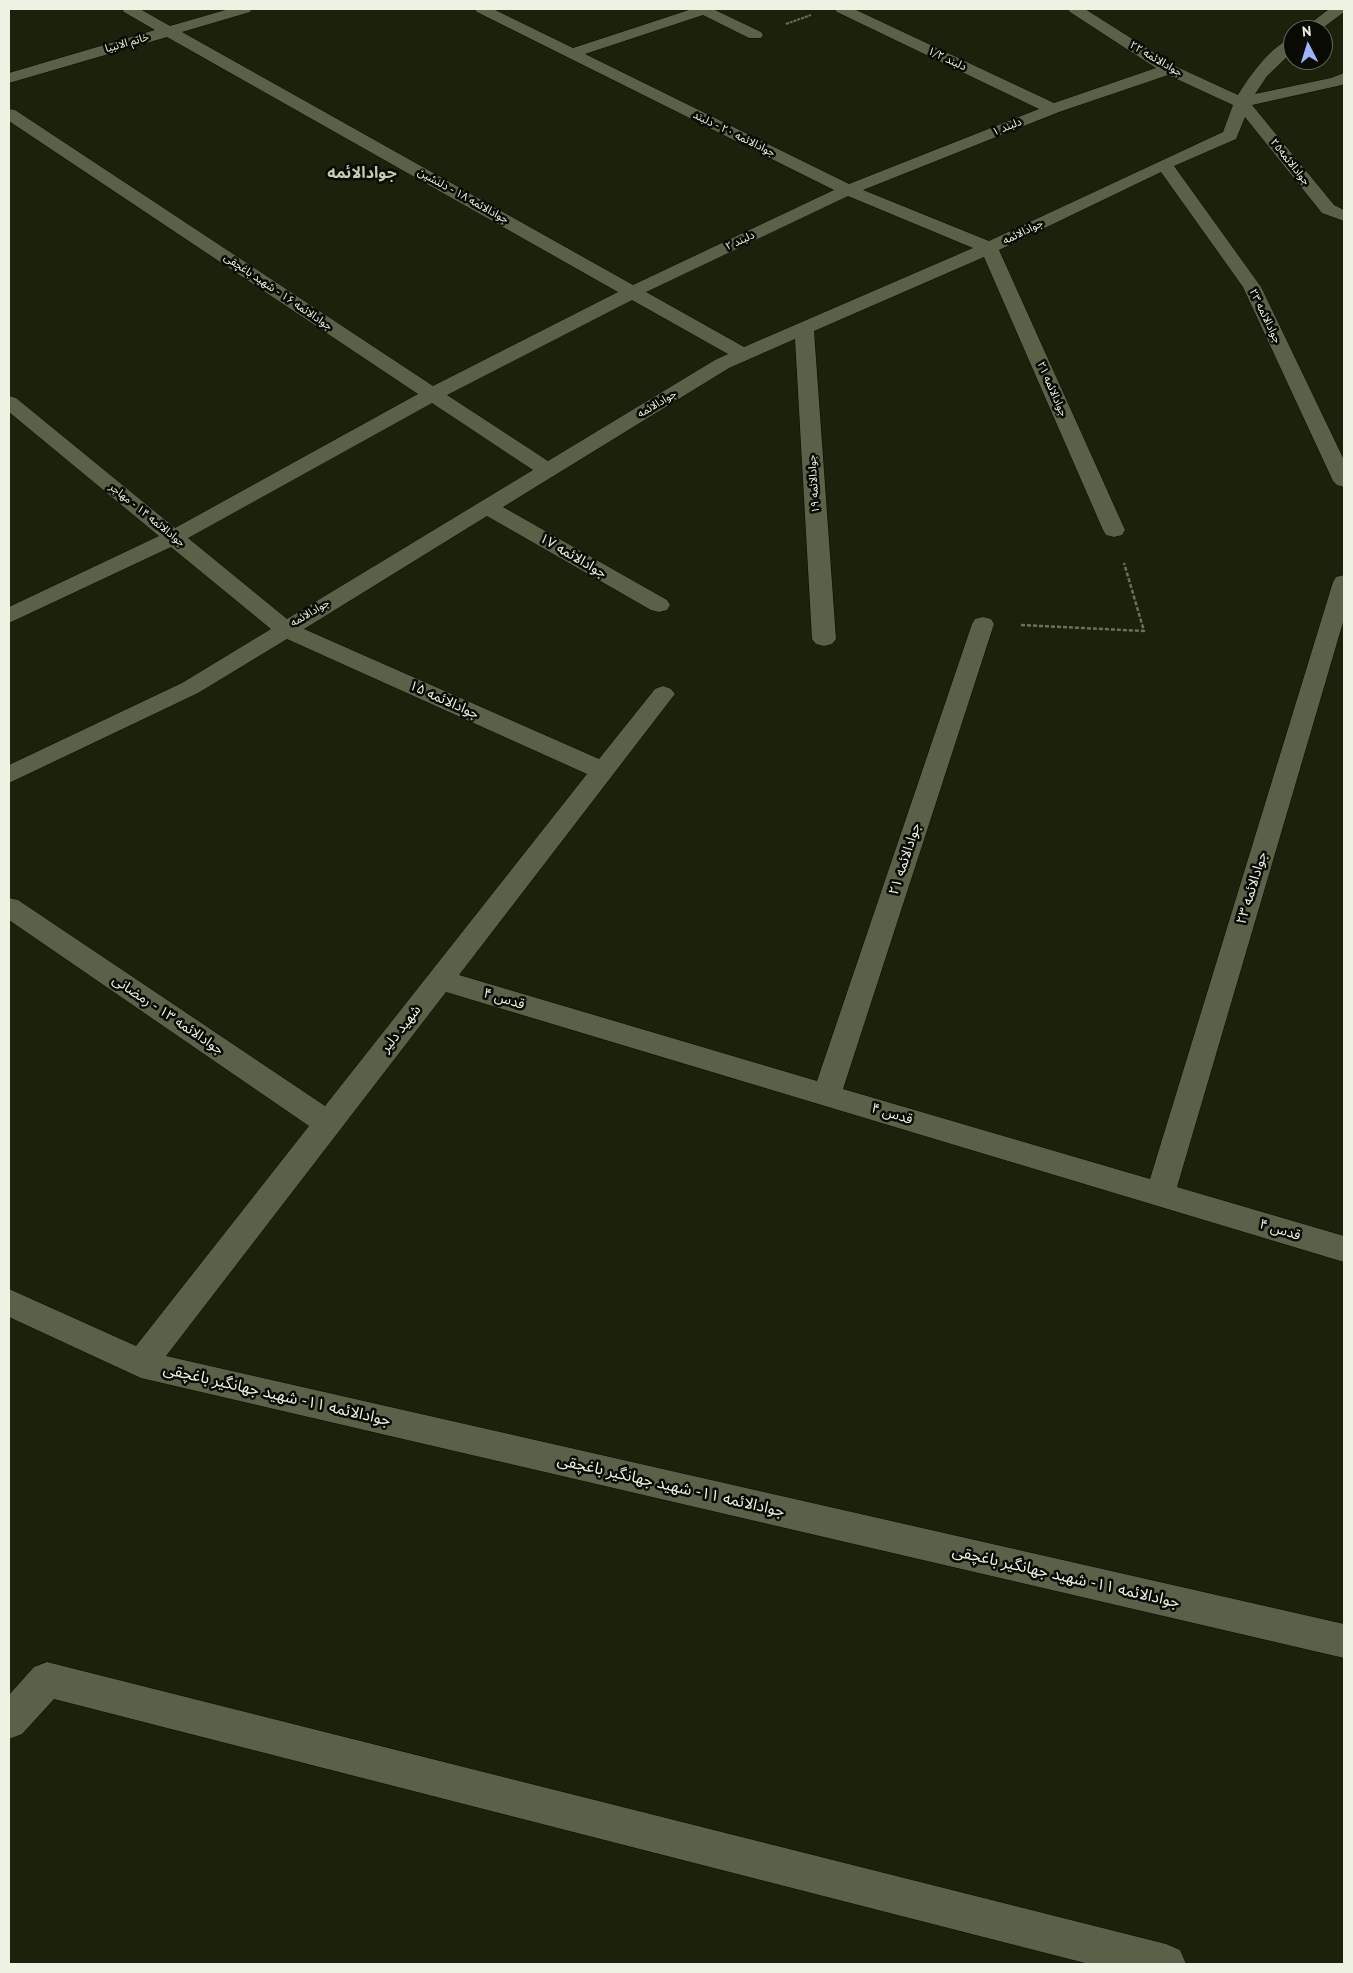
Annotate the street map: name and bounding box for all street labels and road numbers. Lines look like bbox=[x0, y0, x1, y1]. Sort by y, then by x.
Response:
street label: خاتم الانبیا bbox=[103, 30, 151, 56]
street label: جوادالائمه ۲۲ bbox=[1127, 39, 1185, 79]
street label: دلبند ۱/۲ bbox=[926, 44, 968, 74]
street label: جوادالائمه ۲۰ - دلبند bbox=[691, 108, 777, 160]
street label: دلبند ۱ bbox=[990, 115, 1024, 139]
street label: جوادالائمه۲۵ bbox=[1267, 136, 1313, 188]
street label: جوادالائمه ۱۸ - دلنشین bbox=[415, 166, 511, 226]
street label: جوادالائمه bbox=[1001, 217, 1045, 247]
street label: دلبند ۲ bbox=[723, 229, 757, 253]
street label: جوادالائمه ۱۶ - شهید باغچقی bbox=[221, 251, 335, 333]
street label: جوادالائمه ۲۳ bbox=[1246, 287, 1284, 345]
street label: جوادالائمه ۲۱ bbox=[1034, 359, 1070, 419]
street label: جوادالائمه bbox=[635, 387, 679, 421]
street label: جوادالائمه ۱۹ bbox=[805, 454, 823, 514]
street label: جوادالائمه ۱۴ - مهاجر bbox=[106, 480, 188, 550]
street label: جوادالائمه ۱۷ bbox=[536, 530, 610, 582]
street label: جوادالائمه bbox=[288, 596, 332, 630]
street label: جوادالائمه ۱۵ bbox=[406, 677, 482, 723]
street label: جوادالائمه ۲۱ bbox=[885, 821, 925, 897]
street label: جوادالائمه ۲۳ bbox=[1233, 850, 1271, 926]
street label: جوادالائمه ۱۳ - رمضانی bbox=[109, 972, 227, 1058]
street label: قدس ۴ bbox=[481, 985, 527, 1013]
street label: شهید دلیر bbox=[377, 1002, 425, 1056]
street label: قدس ۴ bbox=[869, 1100, 915, 1128]
street label: قدس ۴ bbox=[1257, 1216, 1303, 1244]
street label: جوادالائمه ۱۱- شهید جهانگیر باغچقی bbox=[161, 1359, 393, 1431]
street label: جوادالائمه ۱۱- شهید جهانگیر باغچقی bbox=[555, 1450, 787, 1522]
street label: جوادالائمه ۱۱- شهید جهانگیر باغچقی bbox=[950, 1541, 1182, 1613]

